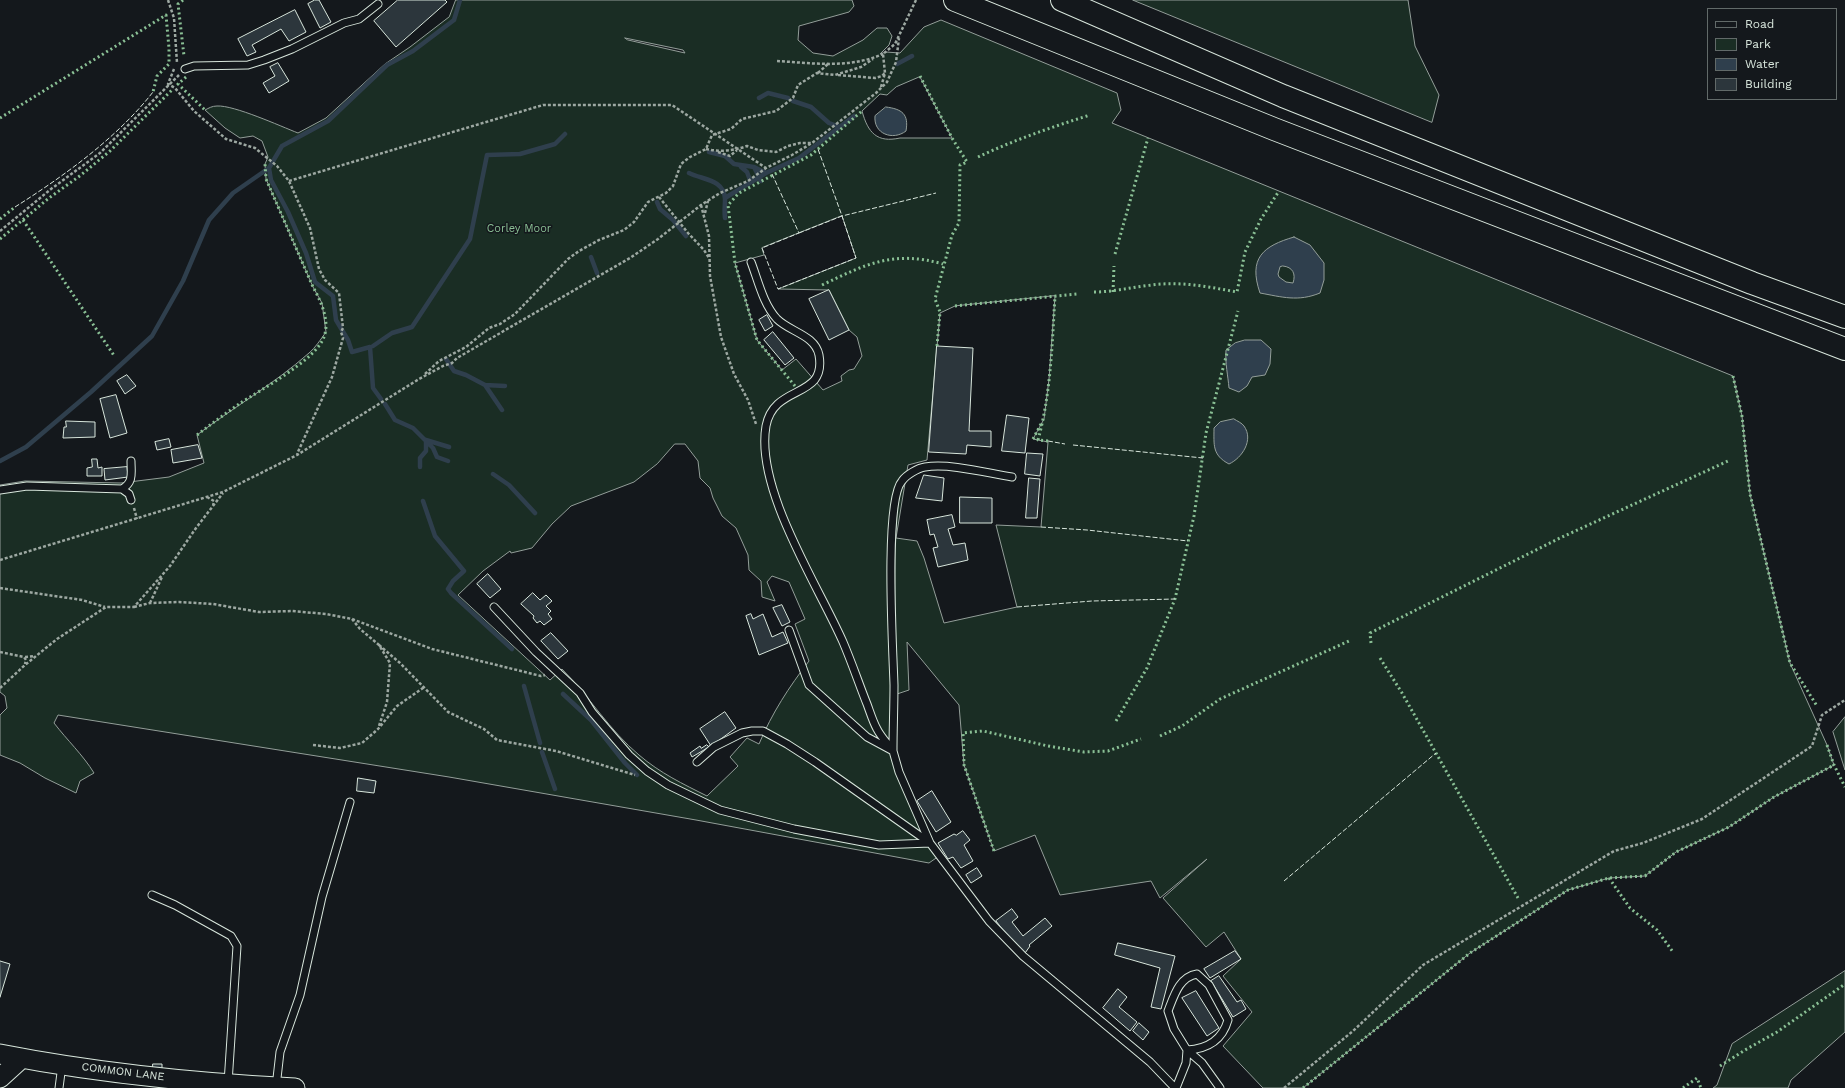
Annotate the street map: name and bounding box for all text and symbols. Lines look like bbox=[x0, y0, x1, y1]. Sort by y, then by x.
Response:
legend bbox=[1707, 8, 1837, 100]
text: Road bbox=[1745, 17, 1774, 31]
text: Park bbox=[1745, 37, 1771, 51]
text: Water bbox=[1745, 57, 1779, 71]
text: Building bbox=[1745, 77, 1792, 91]
park label: Corley Moor bbox=[487, 222, 551, 236]
street label: COMMON LANE bbox=[81, 1060, 165, 1084]

